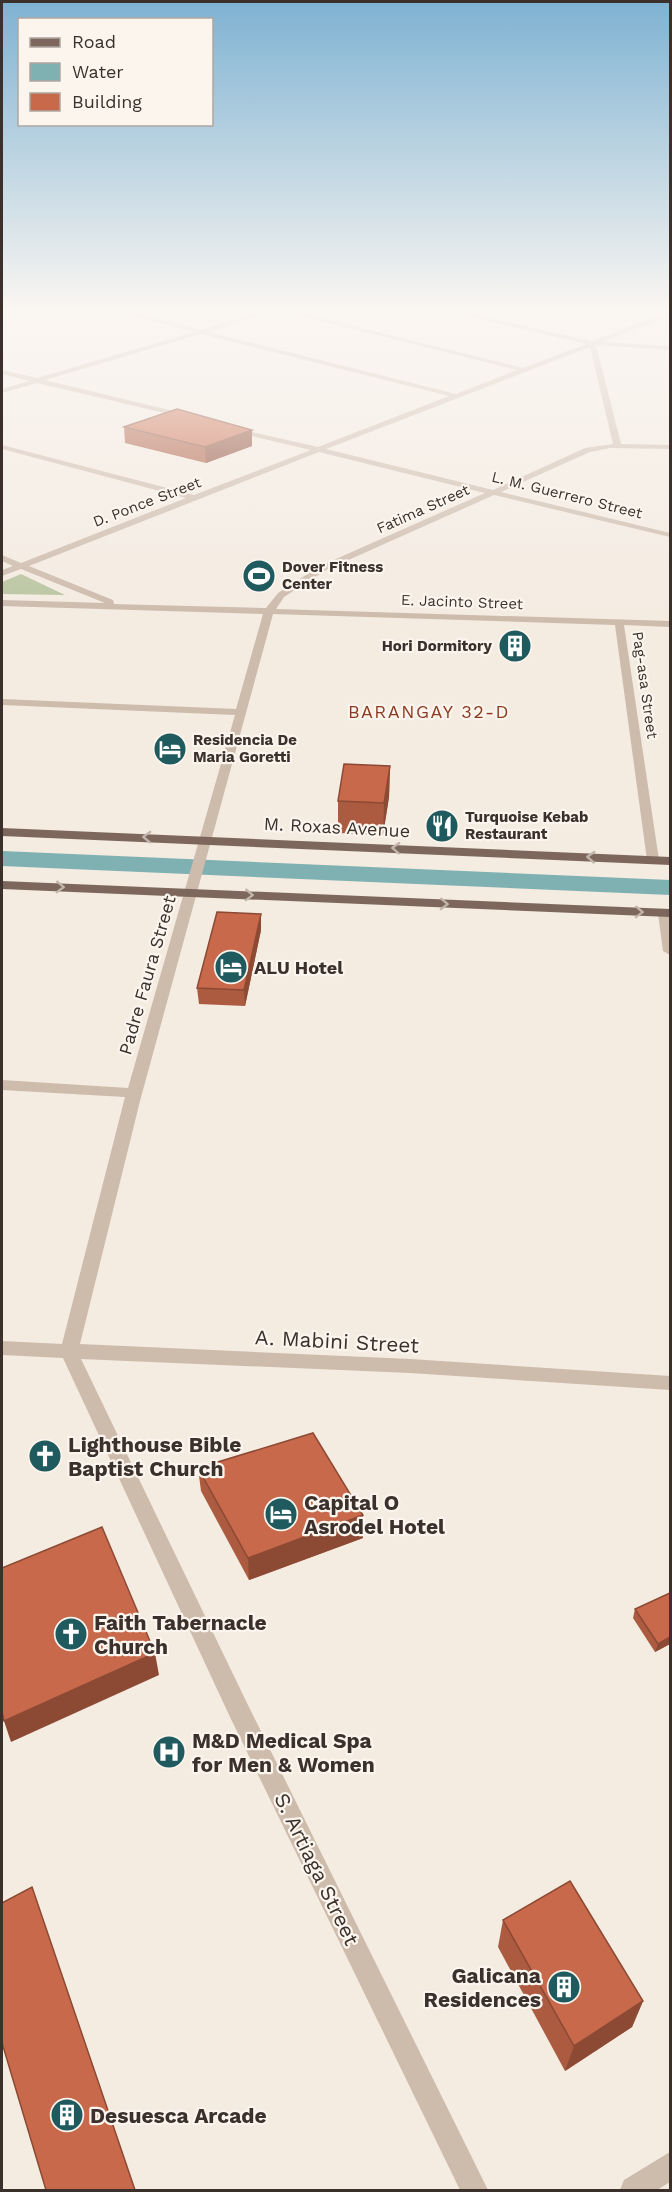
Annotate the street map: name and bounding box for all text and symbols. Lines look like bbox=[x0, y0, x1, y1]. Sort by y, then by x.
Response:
legend bbox=[18, 18, 213, 126]
text: Road bbox=[72, 31, 116, 52]
text: Water bbox=[72, 61, 124, 82]
text: Building bbox=[72, 91, 142, 112]
street label: L. M. Guerrero Street bbox=[490, 468, 645, 523]
street label: D. Ponce Street bbox=[91, 473, 204, 531]
street label: Fatima Street bbox=[374, 480, 473, 537]
sports icon: Dover Fitness Center bbox=[241, 558, 277, 594]
place label: Dover Fitness Center bbox=[282, 558, 383, 593]
street label: E. Jacinto Street bbox=[401, 591, 524, 613]
building icon: Hori Dormitory bbox=[497, 628, 533, 664]
street label: Pag-asa Street bbox=[629, 630, 662, 740]
place label: Hori Dormitory bbox=[382, 637, 493, 655]
district label: BARANGAY 32-D bbox=[348, 701, 510, 722]
hotel icon: Residencia De Maria Goretti bbox=[152, 731, 188, 767]
place label: Residencia De Maria Goretti bbox=[193, 731, 297, 766]
restaurant icon: Turquoise Kebab Restaurant bbox=[424, 808, 460, 844]
place label: Turquoise Kebab Restaurant bbox=[465, 808, 588, 843]
street label: M. Roxas Avenue bbox=[263, 813, 411, 841]
one-way arrow bbox=[143, 831, 152, 843]
one-way arrow bbox=[392, 841, 401, 854]
one-way arrow bbox=[587, 850, 596, 863]
one-way arrow bbox=[55, 881, 64, 894]
one-way arrow bbox=[244, 889, 253, 902]
street label: Padre Faura Street bbox=[114, 893, 180, 1057]
one-way arrow bbox=[439, 897, 448, 910]
one-way arrow bbox=[634, 906, 643, 918]
hotel icon: ALU Hotel bbox=[213, 949, 249, 985]
place label: ALU Hotel bbox=[254, 957, 343, 978]
street label: A. Mabini Street bbox=[254, 1324, 420, 1358]
place label: Lighthouse Bible Baptist Church bbox=[68, 1432, 241, 1481]
church icon: Lighthouse Bible Baptist Church bbox=[27, 1438, 63, 1474]
place label: Capital O Asrodel Hotel bbox=[304, 1490, 445, 1539]
hotel icon: Capital O Asrodel Hotel bbox=[263, 1496, 299, 1532]
place label: Faith Tabernacle Church bbox=[94, 1610, 267, 1659]
church icon: Faith Tabernacle Church bbox=[53, 1616, 89, 1652]
place label: M&D Medical Spa for Men & Women bbox=[192, 1728, 375, 1777]
hospital icon: M&D Medical Spa for Men & Women bbox=[151, 1734, 187, 1770]
street label: S. Artiaga Street bbox=[269, 1789, 365, 1949]
place label: Galicana Residences bbox=[424, 1963, 542, 2012]
building icon: Galicana Residences bbox=[546, 1969, 582, 2005]
building icon: Desuesca Arcade bbox=[49, 2097, 85, 2133]
place label: Desuesca Arcade bbox=[90, 2103, 267, 2128]

